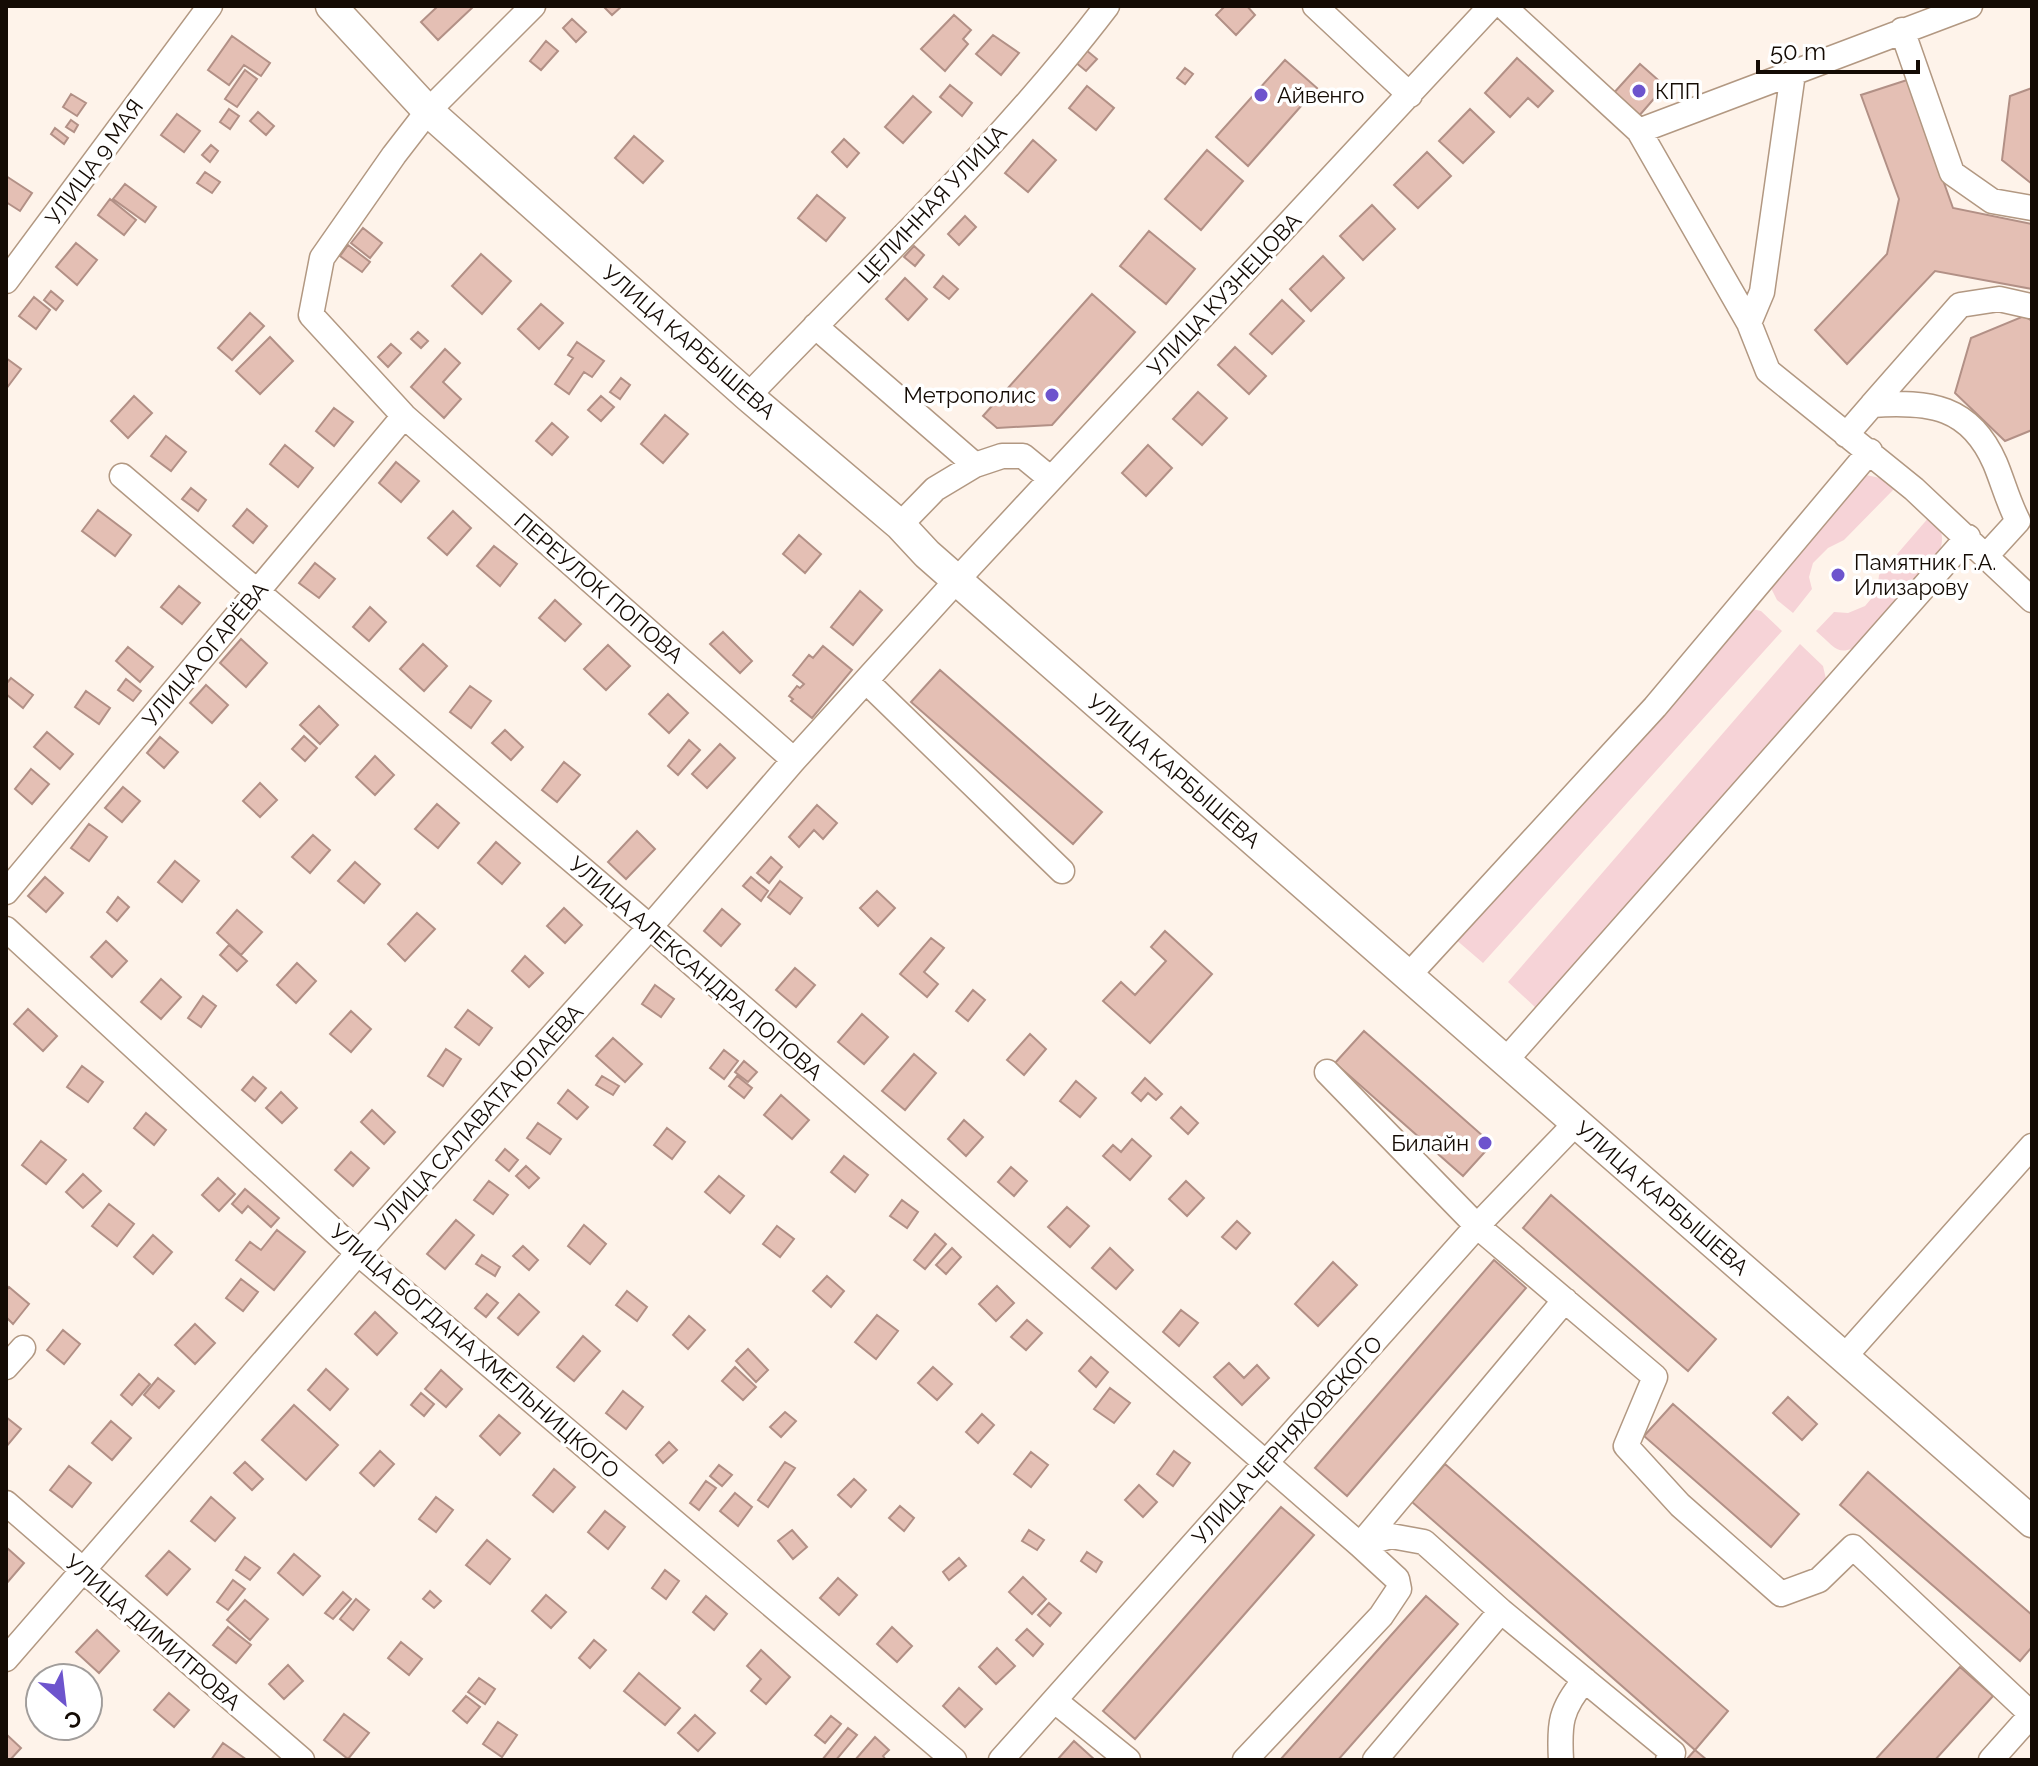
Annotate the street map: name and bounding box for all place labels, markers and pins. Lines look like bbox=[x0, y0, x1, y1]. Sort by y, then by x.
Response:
place label: КПП bbox=[1655, 78, 1700, 104]
place label: Айвенго bbox=[1277, 82, 1364, 108]
marker: КПП bbox=[1630, 82, 1648, 100]
marker: Айвенго bbox=[1252, 86, 1270, 104]
place label: Метрополис bbox=[904, 382, 1036, 408]
marker: Метрополис bbox=[1043, 386, 1061, 404]
place label: Памятник Г.А. Илизарову bbox=[1854, 549, 1997, 600]
marker: Памятник Г.А. Илизарову bbox=[1829, 566, 1847, 584]
place label: Билайн bbox=[1391, 1130, 1469, 1156]
marker: Билайн bbox=[1476, 1134, 1494, 1152]

